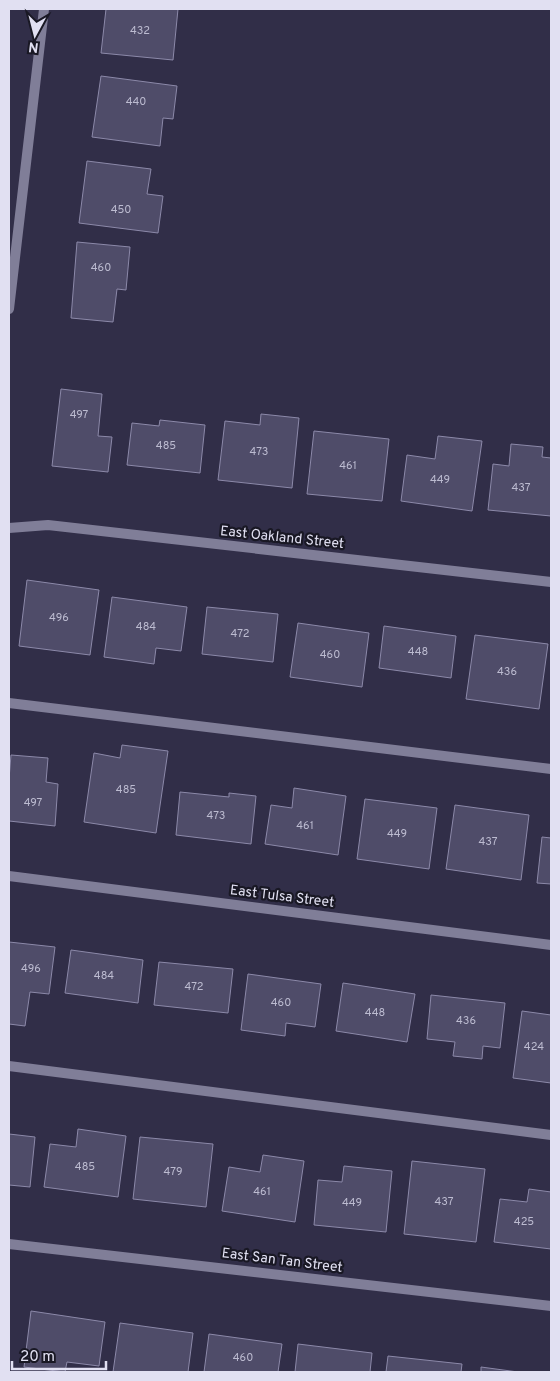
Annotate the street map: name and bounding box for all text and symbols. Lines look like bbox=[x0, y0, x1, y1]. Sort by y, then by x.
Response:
north arrow bbox=[10, 10, 60, 60]
house number: 432 bbox=[130, 24, 150, 38]
text: N bbox=[28, 37, 40, 55]
house number: 440 bbox=[126, 95, 146, 109]
house number: 450 bbox=[111, 203, 131, 217]
house number: 460 bbox=[91, 261, 111, 275]
house number: 497 bbox=[70, 408, 89, 422]
house number: 485 bbox=[156, 439, 176, 453]
house number: 473 bbox=[250, 445, 268, 459]
house number: 461 bbox=[339, 459, 357, 473]
house number: 449 bbox=[430, 473, 450, 487]
house number: 437 bbox=[511, 481, 531, 495]
street label: East Oakland Street bbox=[219, 523, 345, 553]
house number: 496 bbox=[49, 611, 69, 625]
house number: 484 bbox=[136, 620, 156, 634]
house number: 472 bbox=[230, 627, 250, 641]
house number: 448 bbox=[408, 645, 428, 659]
house number: 460 bbox=[320, 648, 340, 662]
house number: 436 bbox=[497, 665, 517, 679]
house number: 485 bbox=[116, 783, 136, 797]
house number: 497 bbox=[24, 796, 43, 810]
house number: 473 bbox=[207, 809, 225, 823]
house number: 461 bbox=[296, 819, 314, 833]
house number: 449 bbox=[387, 827, 407, 841]
house number: 437 bbox=[478, 835, 498, 849]
street label: East Tulsa Street bbox=[229, 882, 335, 912]
house number: 496 bbox=[21, 962, 41, 976]
house number: 484 bbox=[94, 969, 114, 983]
house number: 472 bbox=[184, 980, 204, 994]
house number: 460 bbox=[271, 996, 291, 1010]
house number: 448 bbox=[365, 1006, 385, 1020]
house number: 436 bbox=[456, 1014, 476, 1028]
house number: 424 bbox=[524, 1040, 544, 1054]
house number: 485 bbox=[75, 1160, 95, 1174]
house number: 479 bbox=[163, 1165, 183, 1179]
house number: 461 bbox=[253, 1185, 271, 1199]
house number: 437 bbox=[434, 1195, 454, 1209]
house number: 449 bbox=[342, 1196, 362, 1210]
house number: 425 bbox=[514, 1215, 534, 1229]
street label: East San Tan Street bbox=[221, 1245, 343, 1277]
scale bar bbox=[12, 1338, 106, 1370]
text: 20 m bbox=[20, 1348, 55, 1367]
house number: 460 bbox=[233, 1351, 253, 1365]

